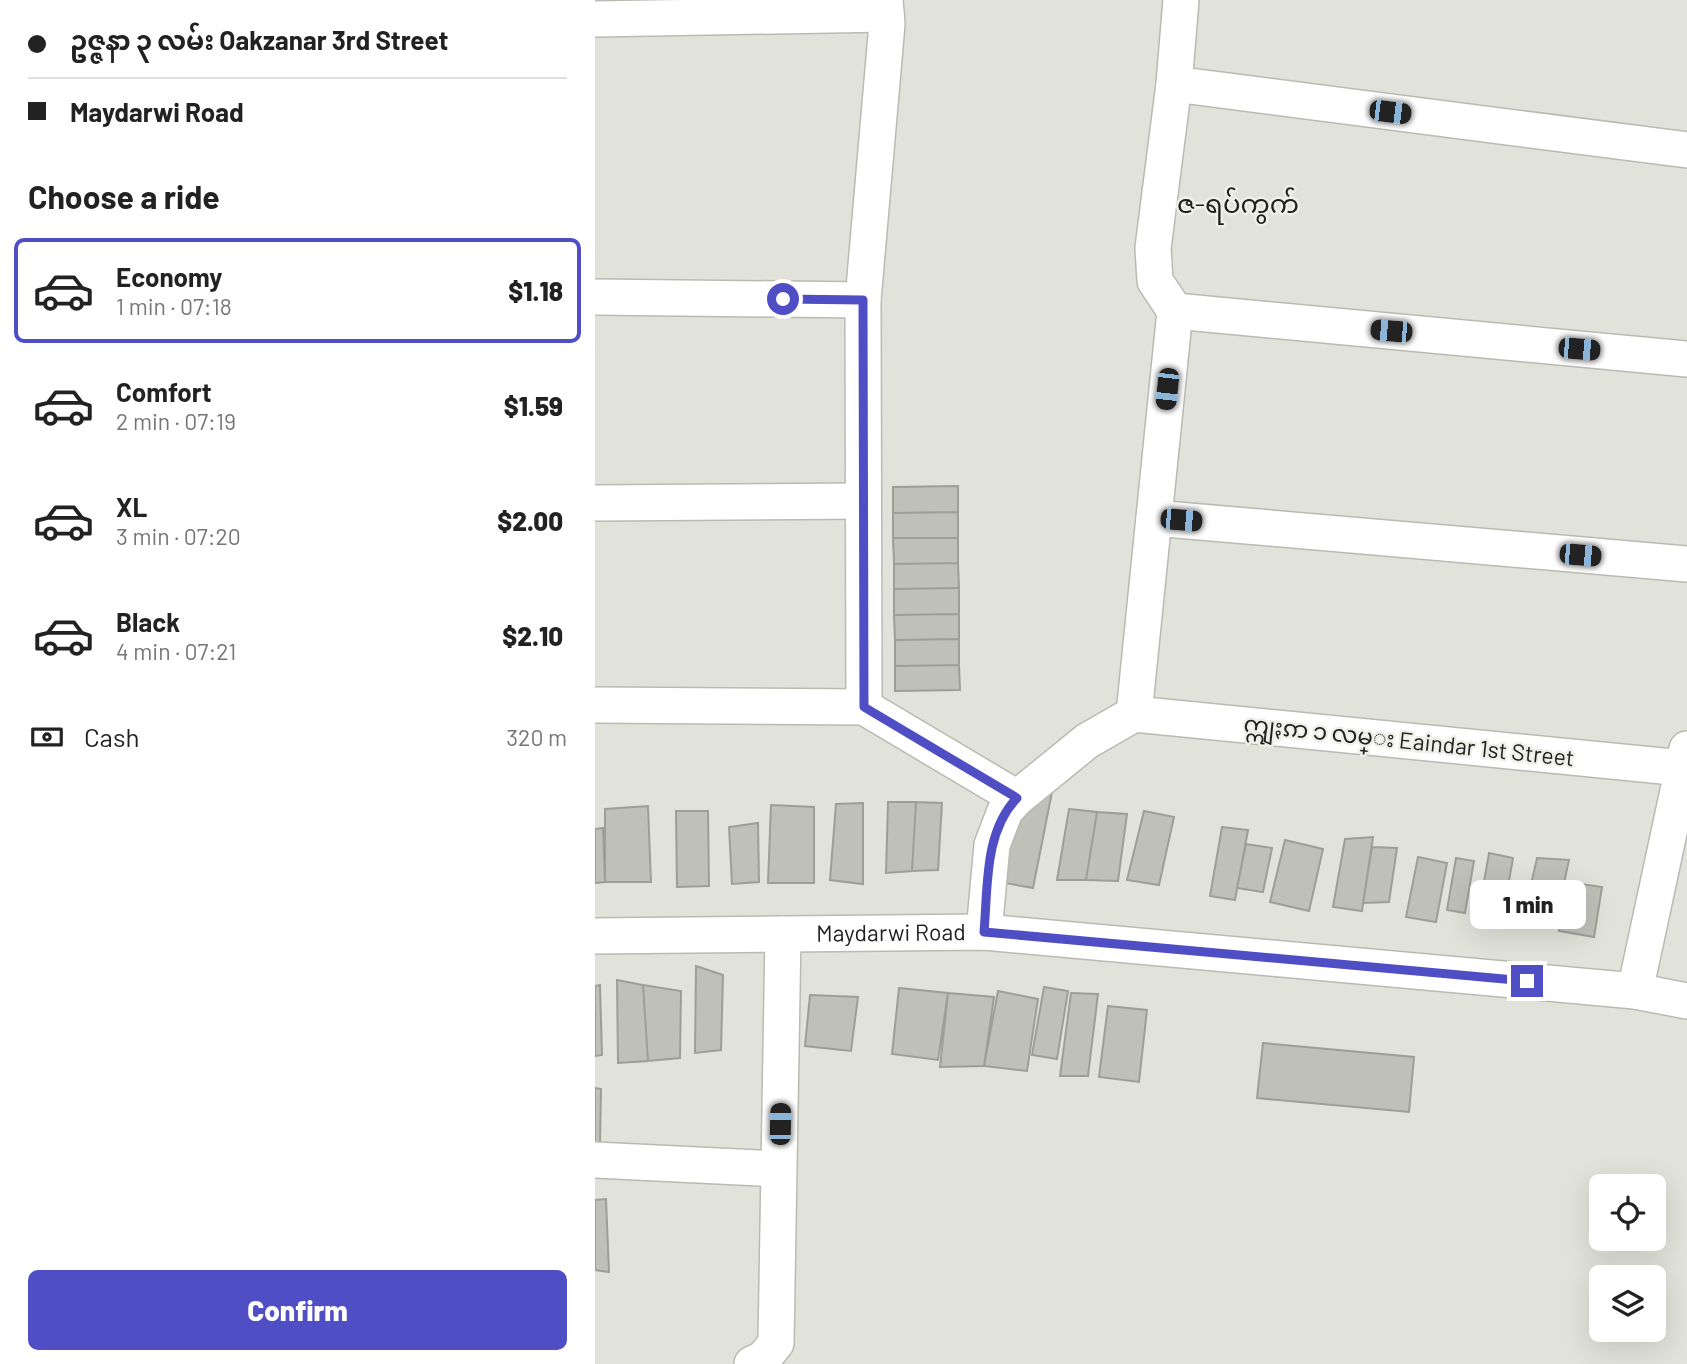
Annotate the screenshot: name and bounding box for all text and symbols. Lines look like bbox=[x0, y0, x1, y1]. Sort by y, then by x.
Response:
text: ဥဇ္ဇနာ ၃ လမ်း Oakzanar 3rd Street bbox=[70, 24, 448, 55]
text: Maydarwi Road bbox=[70, 96, 244, 127]
car bbox=[1368, 99, 1413, 125]
text: Choose a ride bbox=[28, 177, 220, 215]
district label: ဇ-ရပ်ကွက် bbox=[1177, 187, 1299, 225]
icon: car bbox=[32, 259, 95, 322]
text: Economy bbox=[116, 261, 222, 292]
text: $1.18 bbox=[508, 275, 563, 306]
route start bbox=[767, 283, 799, 315]
text: 1 min · 07:18 bbox=[116, 292, 232, 320]
car bbox=[1370, 319, 1413, 343]
car bbox=[1558, 337, 1601, 361]
car bbox=[1155, 367, 1180, 411]
icon: car bbox=[32, 374, 95, 437]
text: Comfort bbox=[116, 376, 212, 407]
text: $1.59 bbox=[504, 390, 563, 421]
text: 2 min · 07:19 bbox=[116, 407, 236, 435]
icon: car bbox=[32, 489, 95, 552]
text: XL bbox=[116, 491, 147, 522]
text: $2.00 bbox=[497, 505, 563, 536]
car bbox=[1160, 508, 1203, 532]
text: 3 min · 07:20 bbox=[116, 522, 241, 550]
car bbox=[1559, 543, 1602, 567]
icon: car bbox=[32, 604, 95, 667]
text: Black bbox=[116, 606, 180, 637]
text: $2.10 bbox=[502, 620, 563, 651]
text: 4 min · 07:21 bbox=[116, 637, 236, 665]
street label: ဣျႏၵာ ၁ လမ္း Eaindar 1st Street bbox=[1242, 709, 1576, 777]
icon: cash bbox=[28, 718, 66, 756]
text: Cash bbox=[84, 721, 139, 752]
text: 320 m bbox=[506, 723, 567, 751]
callout: 1 min bbox=[1469, 880, 1585, 928]
text: 1 min bbox=[1503, 890, 1553, 918]
street label: Maydarwi Road bbox=[816, 917, 966, 947]
route end bbox=[1511, 965, 1543, 997]
car bbox=[770, 1103, 791, 1145]
map controls bbox=[1589, 1174, 1666, 1342]
button: locate bbox=[1589, 1174, 1666, 1251]
button: layers bbox=[1589, 1265, 1666, 1342]
button: Confirm bbox=[28, 1270, 567, 1350]

